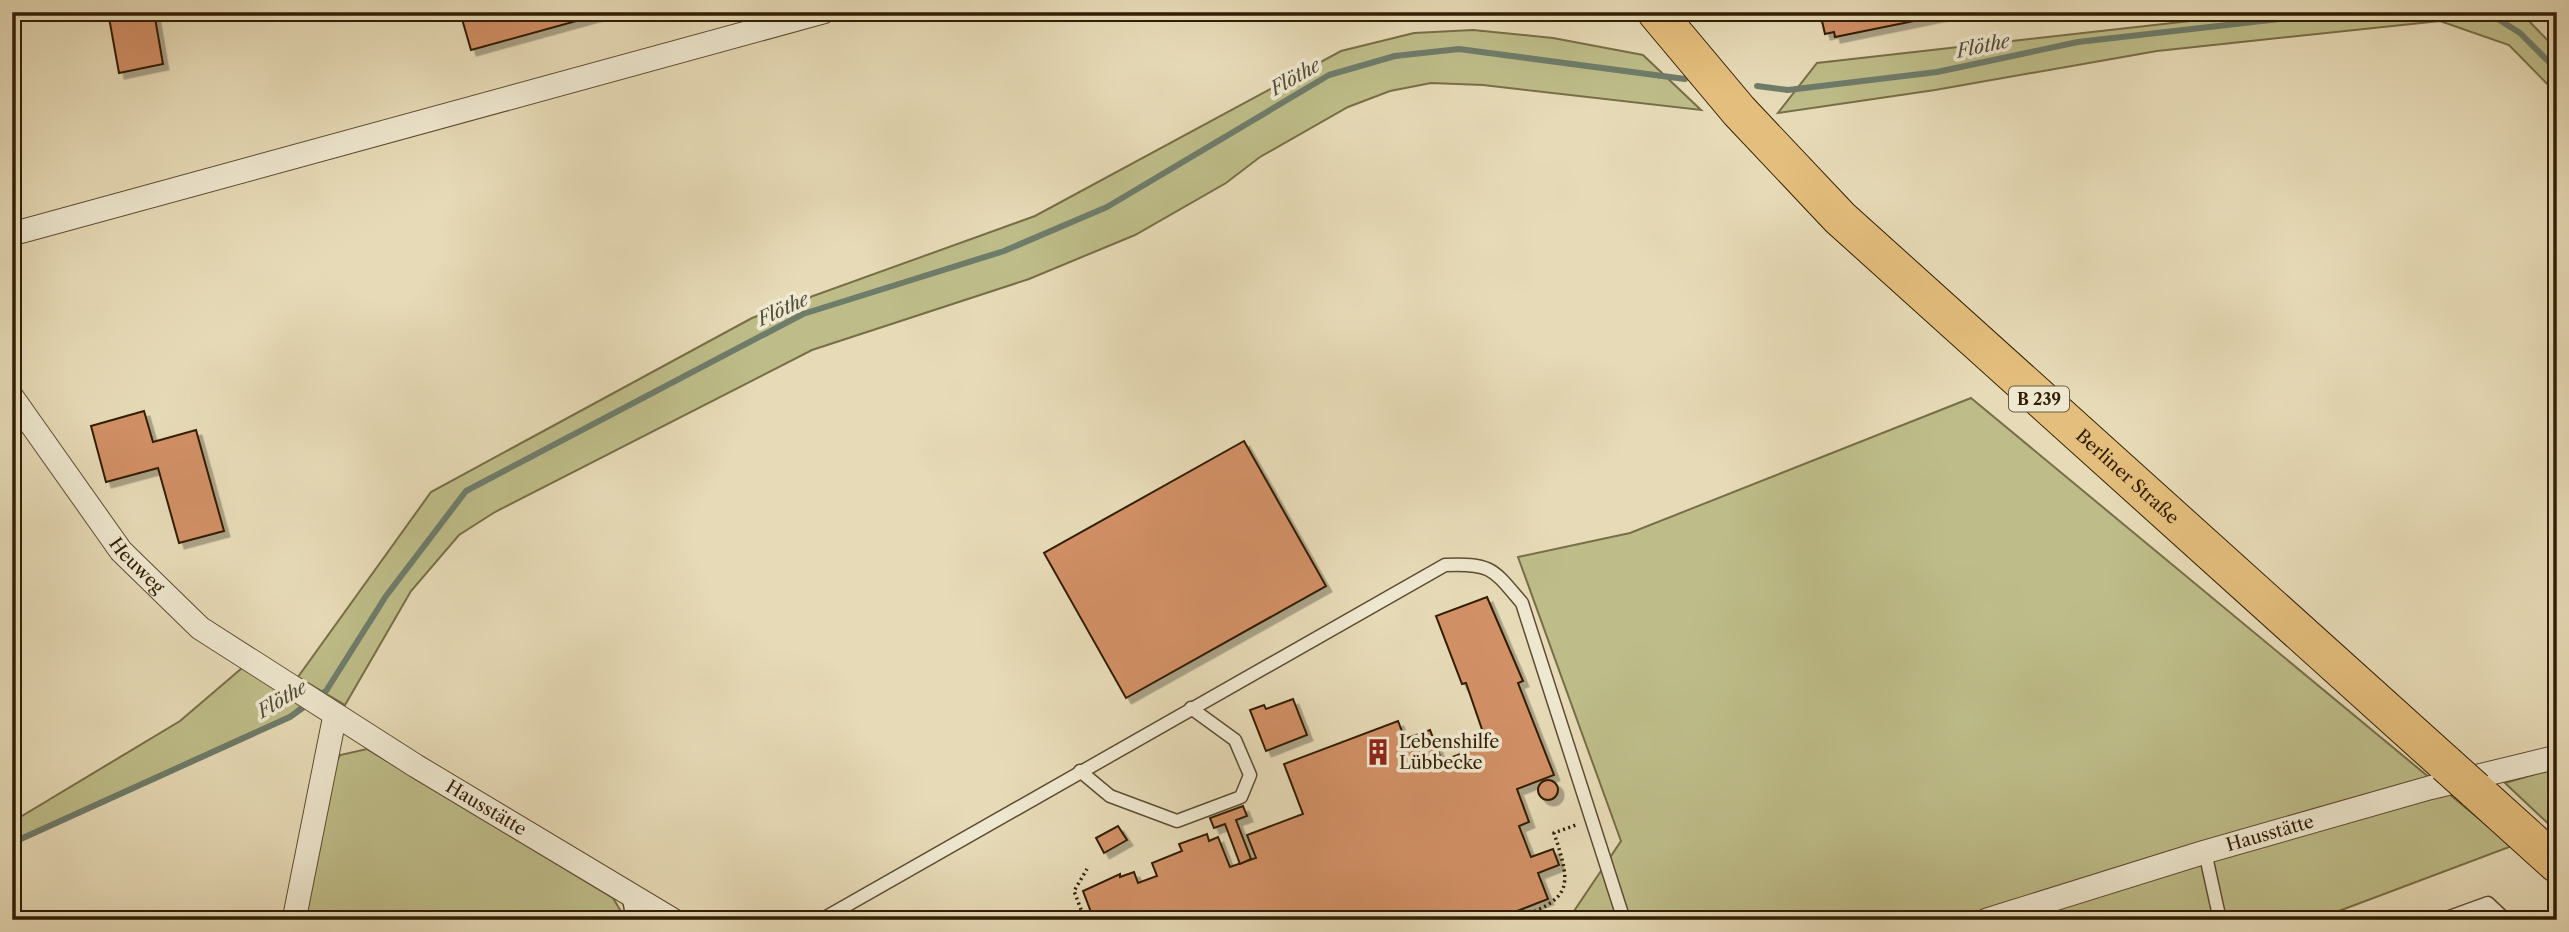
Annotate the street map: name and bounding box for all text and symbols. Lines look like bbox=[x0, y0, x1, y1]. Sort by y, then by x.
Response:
water label: Flöthe bbox=[1952, 29, 2013, 63]
water label: Flöthe bbox=[1264, 53, 1325, 101]
water label: Flöthe bbox=[752, 287, 813, 332]
road number: B 239 bbox=[2009, 386, 2069, 412]
street label: Berliner Straße bbox=[2071, 425, 2183, 529]
street label: Heuweg bbox=[104, 533, 169, 599]
water label: Flöthe bbox=[251, 675, 312, 724]
place label: Lebenshilfe Lübbecke bbox=[1399, 731, 1499, 774]
building icon: Lebenshilfe Lübbecke bbox=[1363, 737, 1393, 767]
street label: Hausstätte bbox=[442, 775, 530, 841]
street label: Hausstätte bbox=[2224, 810, 2316, 856]

